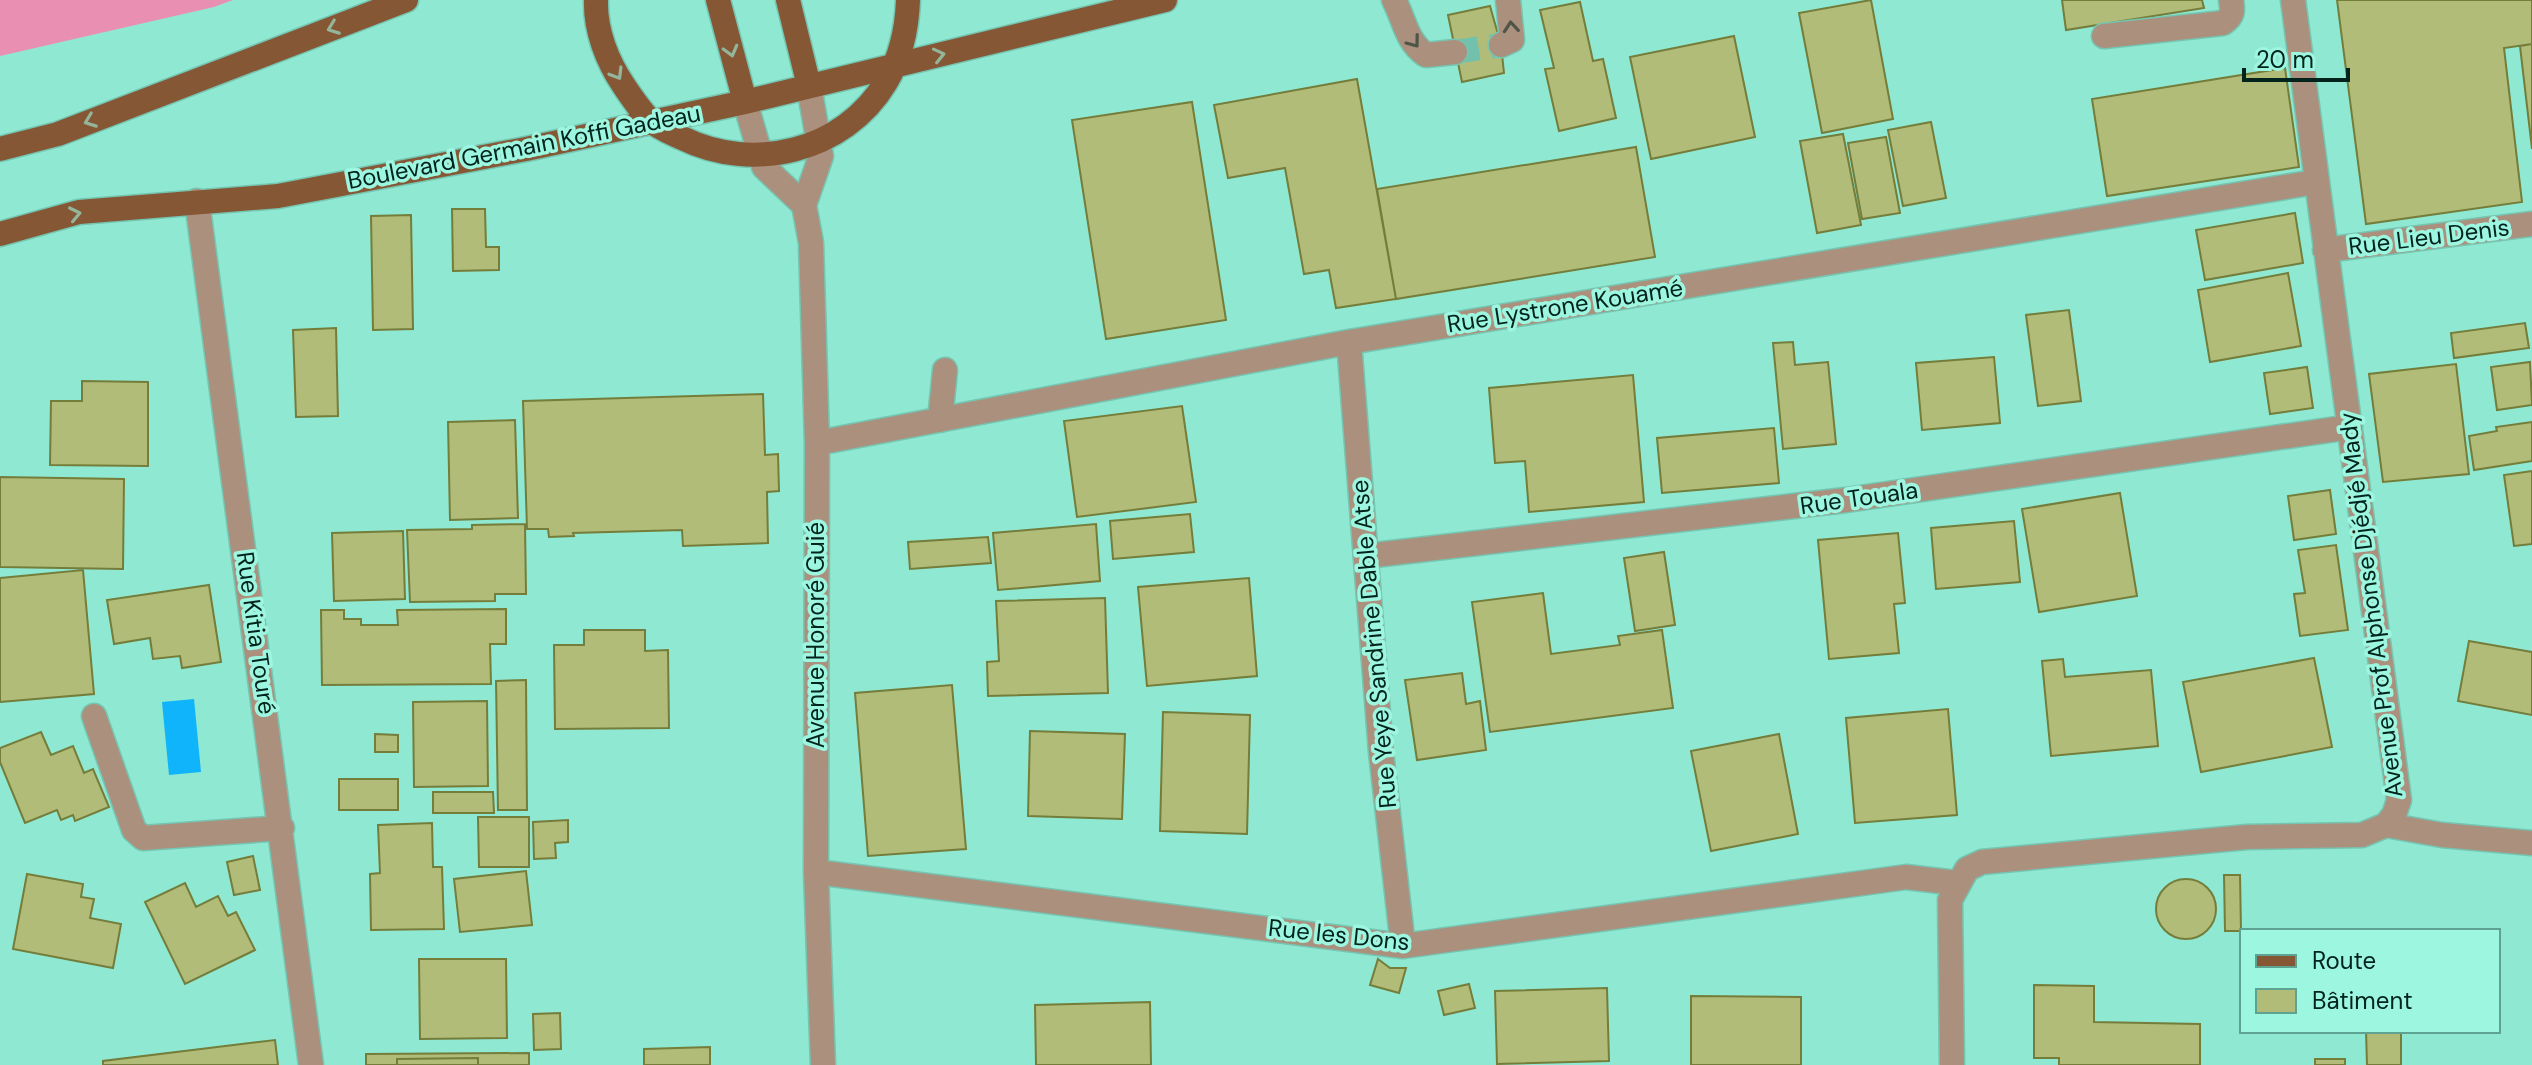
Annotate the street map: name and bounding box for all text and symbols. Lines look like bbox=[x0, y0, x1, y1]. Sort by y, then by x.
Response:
one-way arrow bbox=[327, 18, 341, 35]
one-way arrow bbox=[1502, 20, 1519, 33]
scale bar bbox=[2244, 32, 2348, 82]
one-way arrow bbox=[1404, 33, 1419, 48]
one-way arrow bbox=[722, 43, 739, 57]
text: 20 m bbox=[2256, 44, 2314, 75]
one-way arrow bbox=[932, 48, 945, 65]
one-way arrow bbox=[607, 65, 623, 80]
street label: Boulevard Germain Koffi Gadeau bbox=[345, 97, 703, 196]
one-way arrow bbox=[84, 111, 98, 128]
one-way arrow bbox=[68, 206, 82, 223]
street label: Rue Lieu Denis bbox=[2347, 211, 2511, 262]
street label: Rue Lystrone Kouamé bbox=[1445, 272, 1685, 339]
street label: Avenue Prof Alphonse Djédjé Mady bbox=[2331, 411, 2410, 799]
street label: Rue Touala bbox=[1798, 474, 1920, 521]
street label: Rue Yeye Sandrine Dable Atse bbox=[1344, 479, 1403, 809]
street label: Avenue Honoré Guié bbox=[800, 522, 831, 748]
street label: Rue Kitia Touré bbox=[230, 550, 283, 716]
street label: Rue les Dons bbox=[1267, 912, 1411, 957]
legend bbox=[2240, 929, 2500, 1033]
text: Route bbox=[2312, 945, 2376, 976]
text: Bâtiment bbox=[2312, 985, 2413, 1016]

